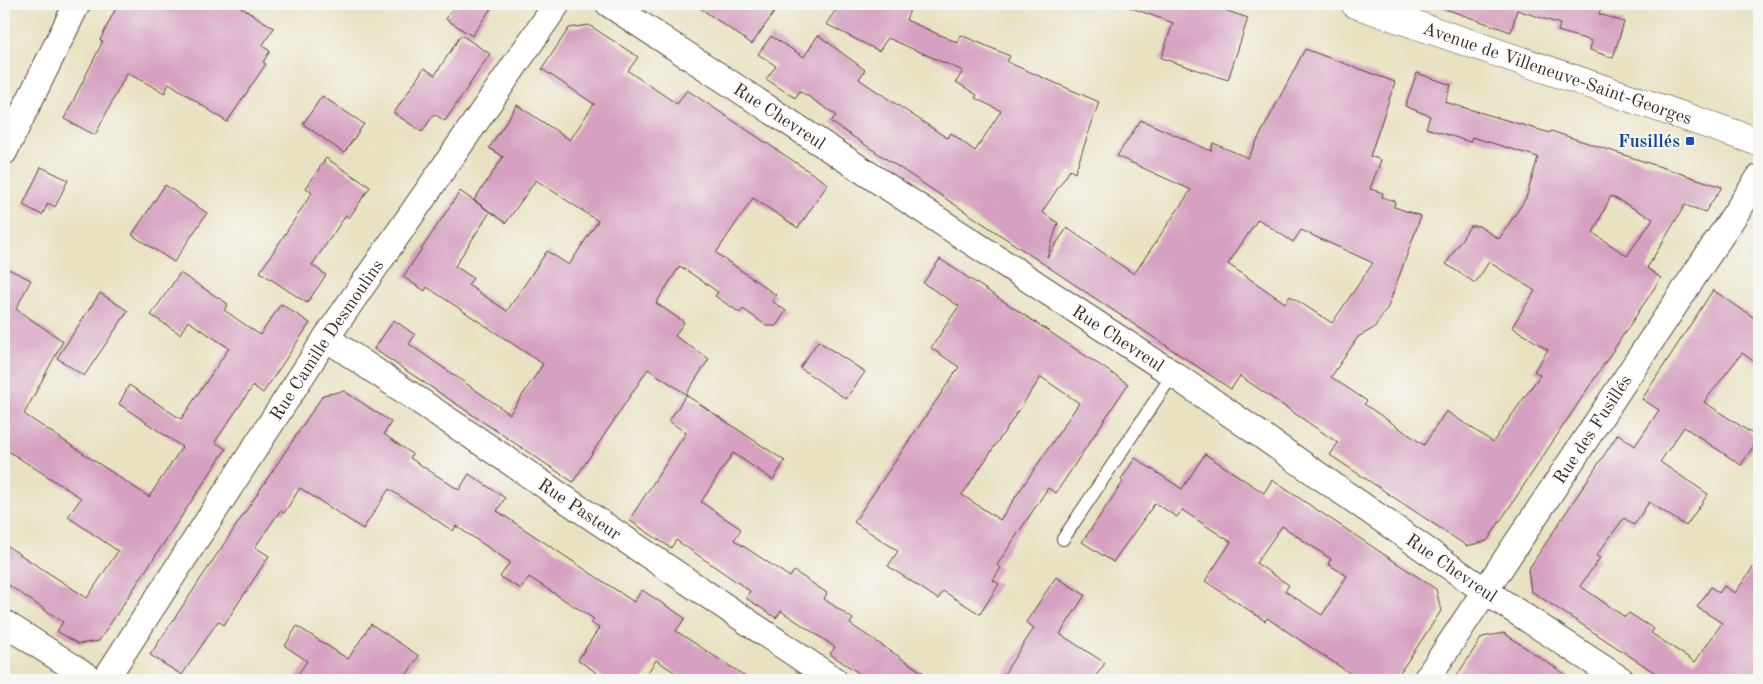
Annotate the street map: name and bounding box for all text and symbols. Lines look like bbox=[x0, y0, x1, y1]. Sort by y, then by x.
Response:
street label: Avenue de Villeneuve-Saint-Georges bbox=[1420, 20, 1694, 128]
street label: Rue Chevreul bbox=[730, 80, 828, 153]
place label: Fusillés bbox=[1618, 133, 1680, 151]
marker: Fusillés bbox=[1684, 135, 1696, 147]
street label: Rue Camille Desmoulins bbox=[267, 256, 388, 424]
street label: Rue Chevreul bbox=[1069, 302, 1167, 375]
street label: Rue des Fusillés bbox=[1551, 372, 1636, 487]
street label: Rue Pasteur bbox=[535, 476, 624, 544]
street label: Rue Chevreul bbox=[1403, 531, 1500, 606]

